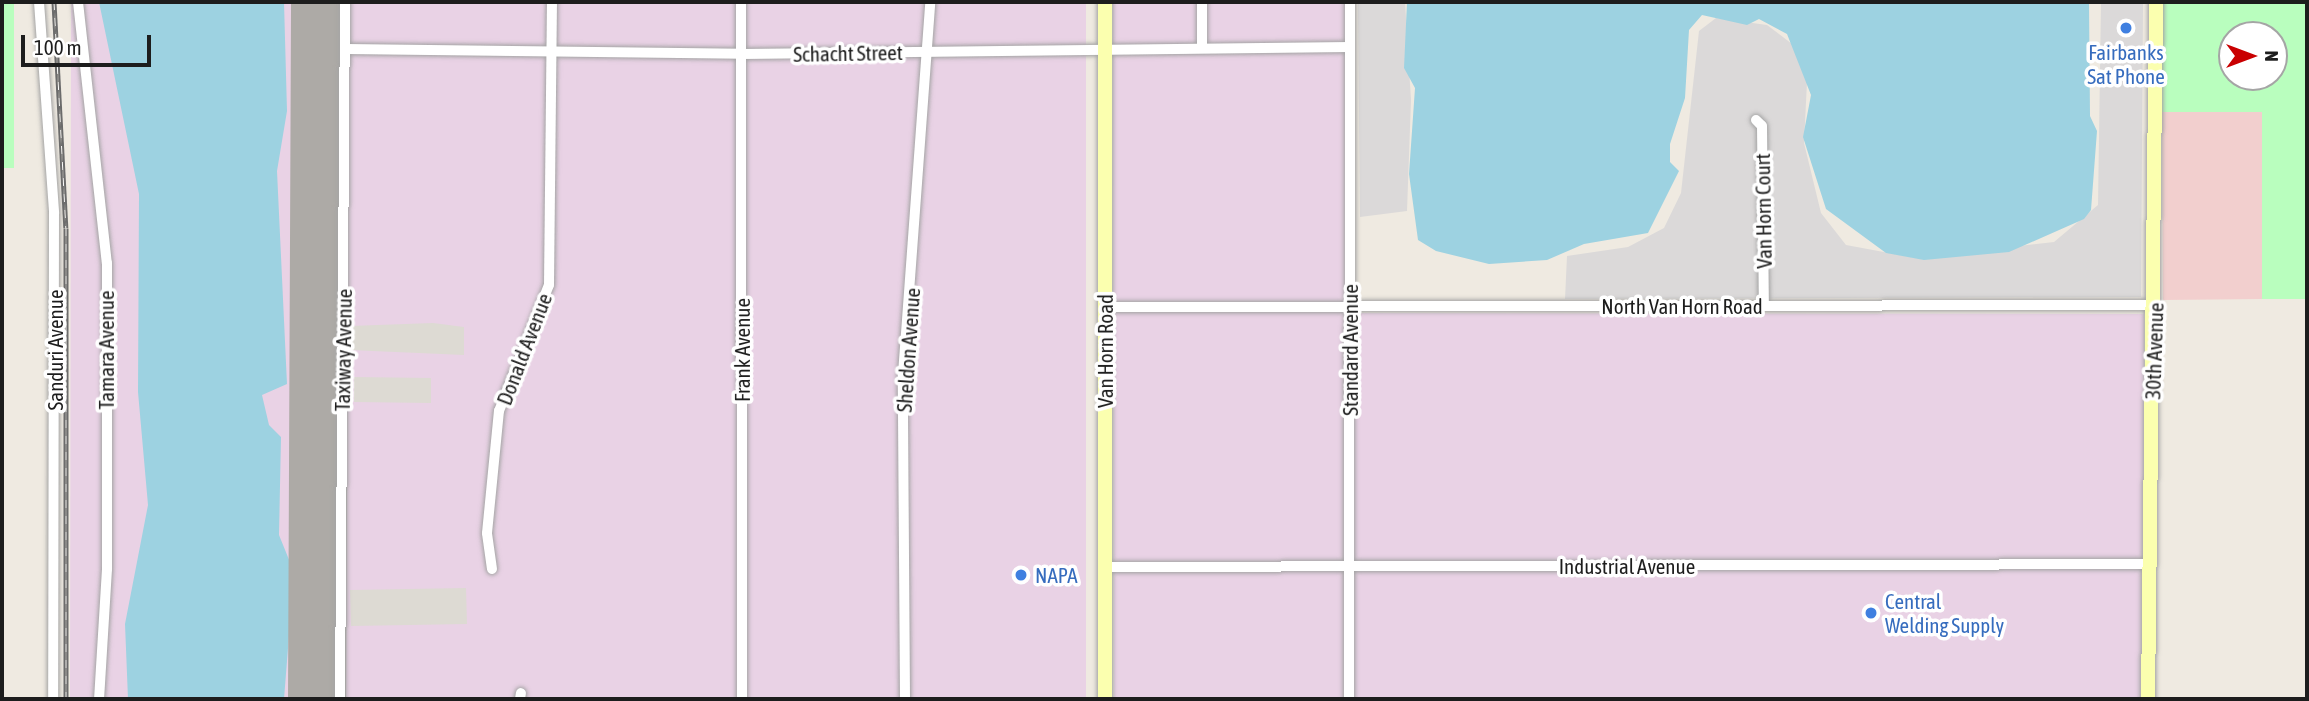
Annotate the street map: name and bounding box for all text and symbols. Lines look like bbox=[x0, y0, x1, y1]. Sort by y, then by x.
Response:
marker: Fairbanks Sat Phone bbox=[2118, 20, 2134, 36]
scale bar bbox=[24, 21, 154, 65]
north arrow bbox=[2218, 21, 2288, 91]
text: 100 m bbox=[34, 35, 82, 59]
street label: Schacht Street bbox=[793, 39, 903, 67]
place label: Fairbanks Sat Phone bbox=[2087, 39, 2165, 89]
text: N bbox=[2261, 50, 2283, 62]
street label: Van Horn Court bbox=[1749, 153, 1777, 269]
street label: Standard Avenue bbox=[1337, 284, 1363, 416]
street label: Sheldon Avenue bbox=[891, 287, 925, 413]
street label: Taxiway Avenue bbox=[329, 289, 357, 411]
street label: Donald Avenue bbox=[491, 289, 557, 409]
street label: Sanduri Avenue bbox=[42, 290, 68, 410]
street label: Tamara Avenue bbox=[93, 291, 119, 409]
street label: North Van Horn Road bbox=[1601, 293, 1763, 319]
street label: Van Horn Road bbox=[1092, 294, 1118, 408]
street label: Frank Avenue bbox=[729, 298, 755, 402]
street label: 30th Avenue bbox=[2140, 302, 2168, 400]
street label: Industrial Avenue bbox=[1559, 553, 1695, 579]
place label: NAPA bbox=[1035, 562, 1077, 588]
marker: NAPA bbox=[1013, 567, 1029, 583]
place label: Central Welding Supply bbox=[1885, 588, 2004, 638]
marker: Central Welding Supply bbox=[1863, 605, 1879, 621]

